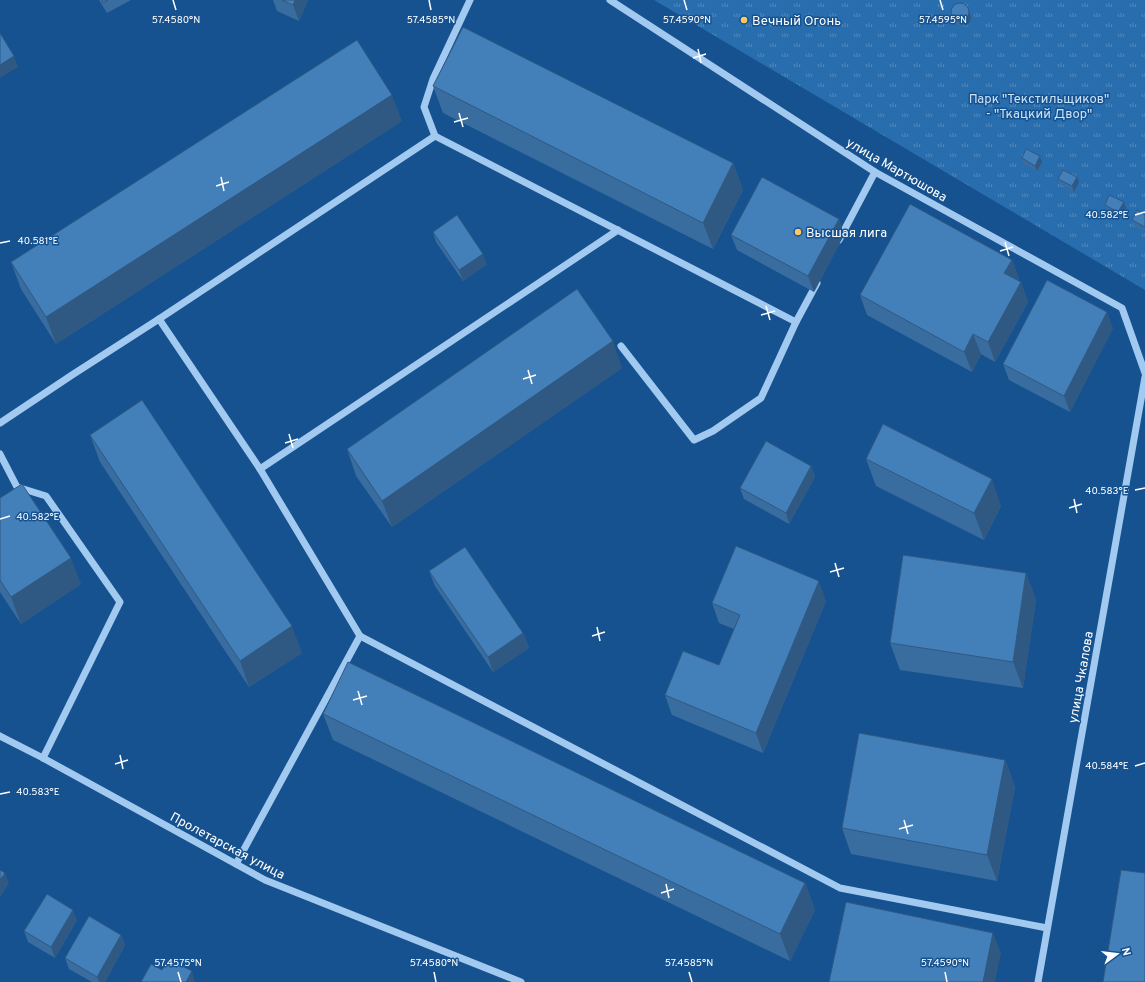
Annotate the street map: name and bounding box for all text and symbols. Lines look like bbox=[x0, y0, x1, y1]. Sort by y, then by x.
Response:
text: 57.4580°N bbox=[152, 14, 200, 27]
text: 57.4585°N bbox=[407, 14, 455, 27]
text: 57.4590°N bbox=[663, 14, 711, 27]
place label: Вечный Огонь bbox=[752, 14, 841, 30]
text: 57.4595°N bbox=[919, 14, 967, 27]
marker: Вечный Огонь bbox=[739, 15, 749, 25]
park label: Парк "Текстильщиков" - "Ткацкий Двор" bbox=[969, 92, 1109, 123]
street label: улица Мартюшова bbox=[843, 135, 949, 206]
text: 40.582°E bbox=[1085, 209, 1129, 222]
place label: Высшая лига bbox=[806, 226, 887, 242]
marker: Высшая лига bbox=[793, 227, 803, 237]
text: 40.581°E bbox=[18, 235, 59, 248]
text: 40.583°E bbox=[1085, 485, 1129, 498]
text: 40.582°E bbox=[16, 511, 60, 524]
street label: улица Чкалова bbox=[1066, 630, 1098, 725]
text: 40.584°E bbox=[1085, 760, 1129, 773]
text: 40.583°E bbox=[16, 786, 60, 799]
street label: Пролетарская улица bbox=[167, 810, 287, 884]
north arrow bbox=[1097, 934, 1137, 974]
text: N bbox=[1118, 946, 1133, 957]
text: 57.4575°N bbox=[154, 957, 202, 970]
text: 57.4580°N bbox=[410, 957, 458, 970]
text: 57.4585°N bbox=[665, 957, 713, 970]
text: 57.4590°N bbox=[921, 957, 969, 970]

